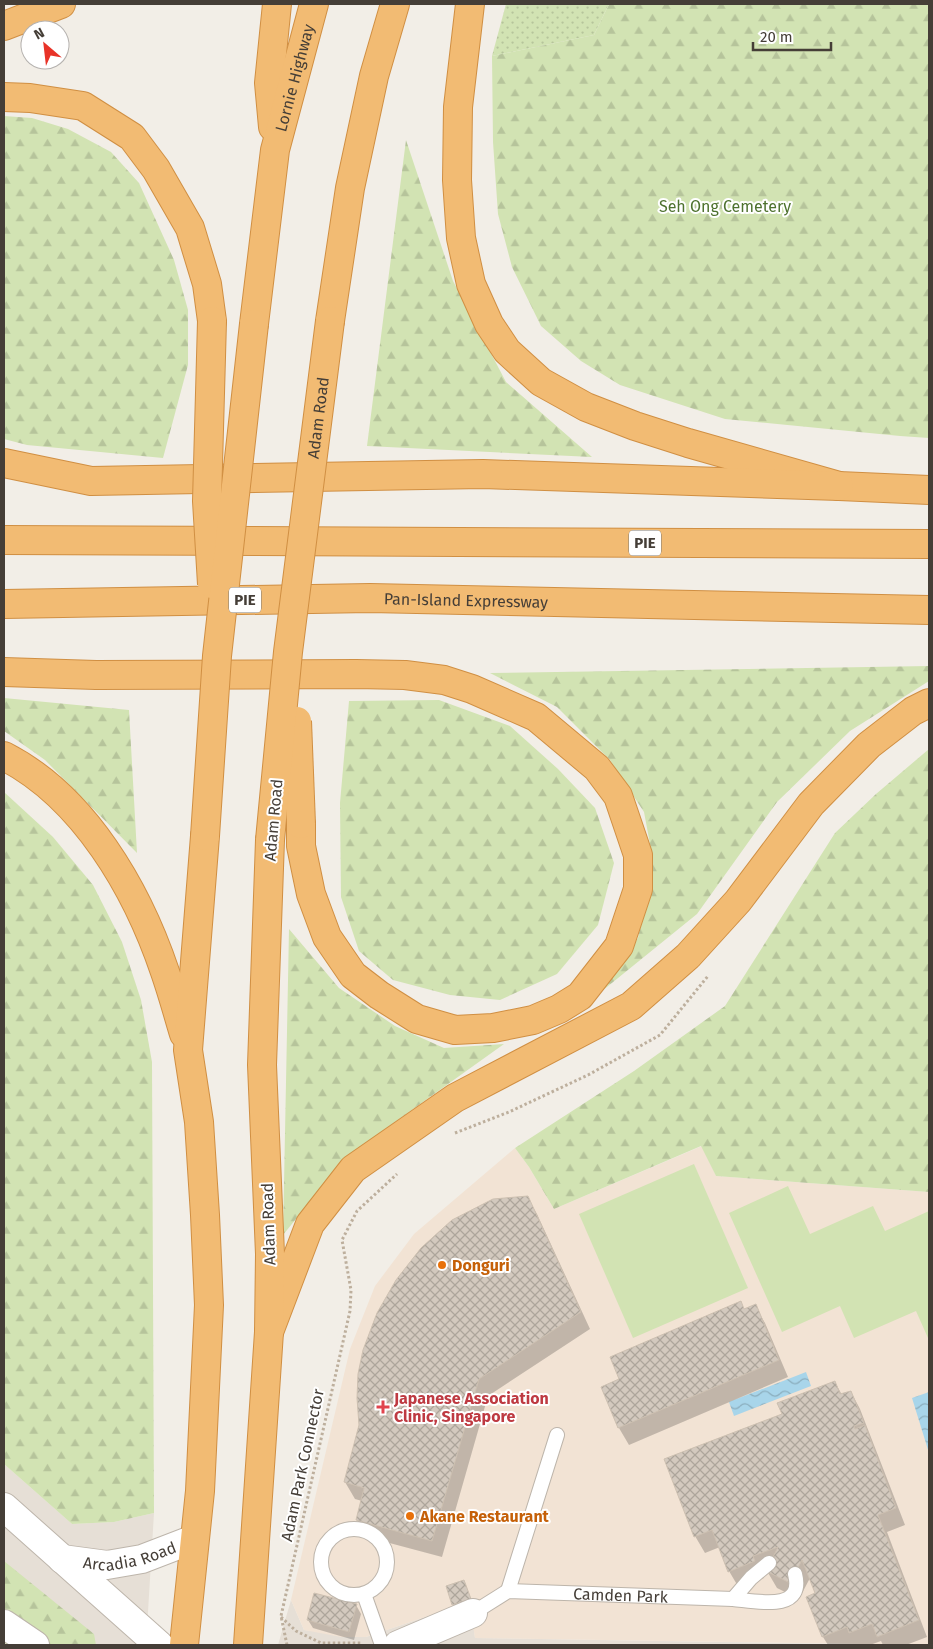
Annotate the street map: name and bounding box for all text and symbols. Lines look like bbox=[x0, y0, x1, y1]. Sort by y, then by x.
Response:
north arrow bbox=[20, 20, 70, 70]
scale bar bbox=[753, 20, 830, 52]
street label: Lornie Highway bbox=[271, 22, 318, 134]
text: N bbox=[31, 24, 47, 44]
text: 20 m bbox=[760, 28, 793, 46]
park label: Seh Ong Cemetery bbox=[659, 197, 791, 216]
street label: Adam Road bbox=[304, 376, 333, 460]
road number: PIE bbox=[629, 530, 661, 556]
road number: PIE bbox=[229, 588, 261, 612]
street label: Pan-Island Expressway bbox=[384, 589, 548, 612]
street label: Adam Road bbox=[260, 778, 287, 862]
street label: Adam Road bbox=[258, 1183, 279, 1265]
place label: Donguri bbox=[452, 1256, 510, 1275]
marker: Donguri bbox=[436, 1259, 448, 1271]
street label: Adam Park Connector bbox=[277, 1386, 328, 1543]
place label: Japanese Association Clinic, Singapore bbox=[393, 1389, 549, 1426]
marker: Japanese Association Clinic, Singapore bbox=[376, 1400, 390, 1414]
place label: Akane Restaurant bbox=[419, 1507, 550, 1526]
marker: Akane Restaurant bbox=[404, 1510, 416, 1522]
street label: Arcadia Road bbox=[82, 1538, 179, 1575]
street label: Camden Park bbox=[573, 1584, 669, 1607]

